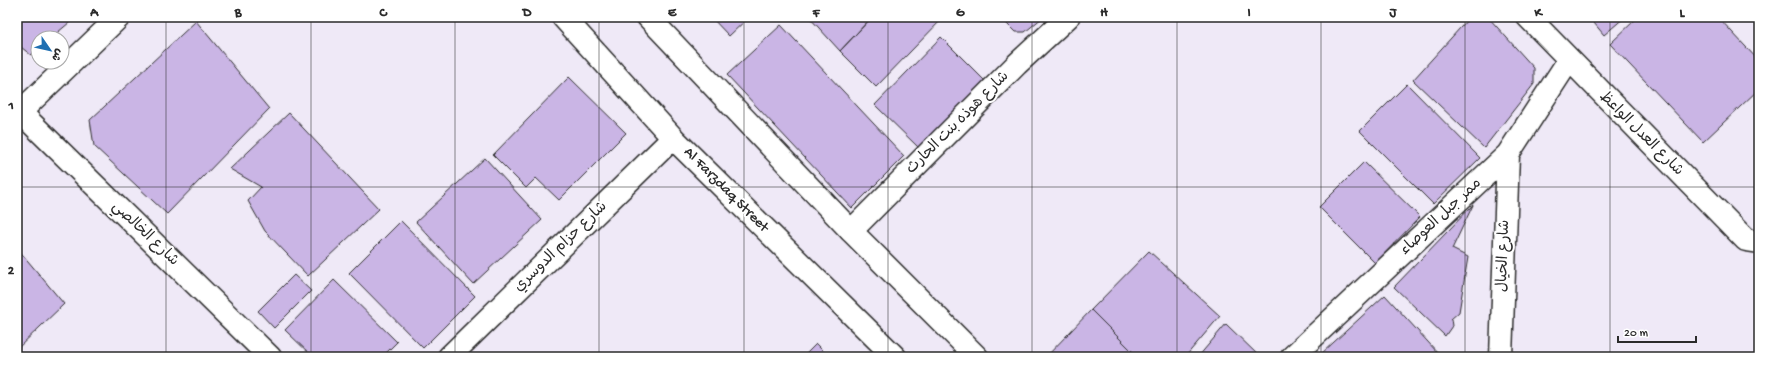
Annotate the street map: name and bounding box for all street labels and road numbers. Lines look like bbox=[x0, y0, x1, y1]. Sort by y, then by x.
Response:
street label: شارع هوذه بنت الحارث bbox=[903, 68, 1013, 178]
street label: شارع العدل الواعظ bbox=[1595, 88, 1687, 180]
street label: Al Farzdaq Street bbox=[680, 144, 774, 238]
street label: ممر جبل العوصاء bbox=[1396, 175, 1486, 259]
street label: شارع الخالصي bbox=[107, 198, 182, 272]
street label: شارع حزام الدوسري bbox=[511, 198, 611, 296]
street label: شارع الخيال bbox=[1494, 220, 1514, 292]

